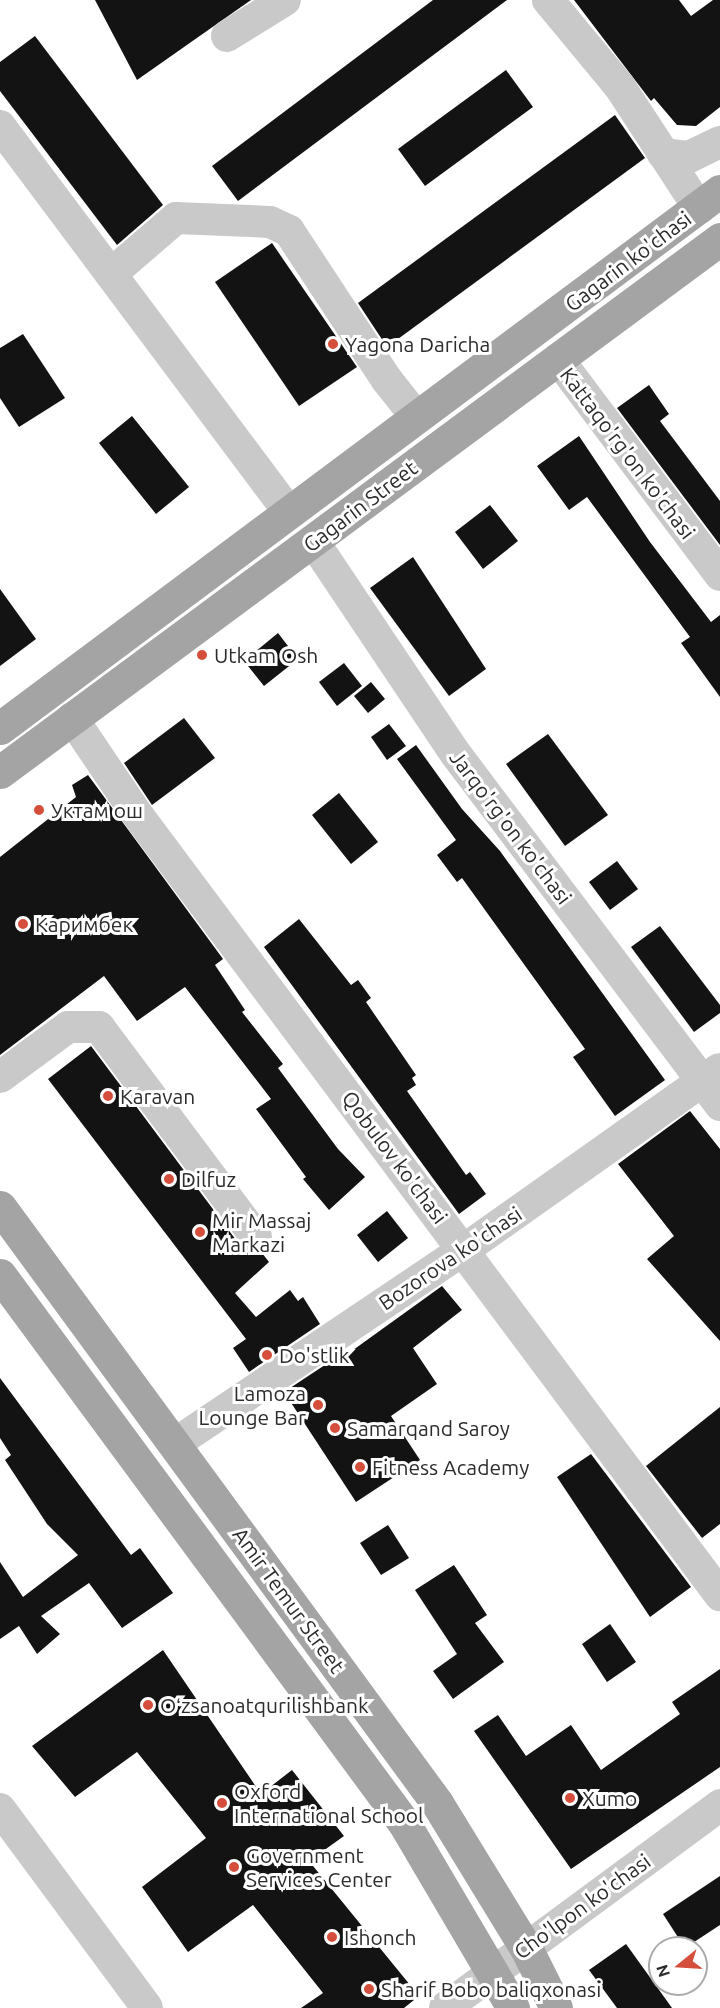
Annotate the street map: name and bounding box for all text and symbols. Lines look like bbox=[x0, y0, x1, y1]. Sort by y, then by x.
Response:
street label: Gagarin ko'chasi bbox=[560, 205, 696, 317]
place label: Yagona Daricha bbox=[345, 331, 490, 357]
marker: Yagona Daricha bbox=[326, 337, 340, 351]
street label: Kattaqo'rg'on ko'chasi bbox=[555, 362, 701, 544]
street label: Gagarin Street bbox=[298, 455, 422, 557]
place label: Utkam Osh bbox=[214, 642, 318, 668]
marker: Utkam Osh bbox=[195, 648, 209, 662]
street label: Jarqo'rg'on ko'chasi bbox=[445, 745, 577, 909]
place label: Уктам ош bbox=[51, 797, 143, 823]
marker: Уктам ош bbox=[32, 803, 46, 817]
place label: Каримбек bbox=[35, 911, 133, 937]
marker: Каримбек bbox=[16, 917, 30, 931]
place label: Karavan bbox=[120, 1083, 195, 1109]
street label: Qobulov ko'chasi bbox=[337, 1086, 453, 1228]
marker: Karavan bbox=[101, 1089, 115, 1103]
place label: Dilfuz bbox=[181, 1166, 236, 1192]
marker: Dilfuz bbox=[162, 1172, 176, 1186]
street label: Bozorova ko'chasi bbox=[374, 1201, 526, 1315]
place label: Mir Massaj Markazi bbox=[212, 1207, 311, 1257]
marker: Mir Massaj Markazi bbox=[193, 1225, 207, 1239]
place label: Do'stlik bbox=[279, 1342, 349, 1368]
marker: Do'stlik bbox=[260, 1348, 274, 1362]
place label: Lamoza Lounge Bar bbox=[198, 1380, 306, 1430]
marker: Lamoza Lounge Bar bbox=[311, 1398, 325, 1412]
place label: Samarqand Saroy bbox=[347, 1415, 510, 1441]
marker: Samarqand Saroy bbox=[328, 1421, 342, 1435]
place label: Fitness Academy bbox=[372, 1454, 529, 1480]
marker: Fitness Academy bbox=[353, 1460, 367, 1474]
street label: Amir Temur Street bbox=[228, 1522, 350, 1678]
place label: Oʻzsanoatqurilishbank bbox=[160, 1692, 369, 1718]
marker: Oʻzsanoatqurilishbank bbox=[141, 1698, 155, 1712]
place label: Oxford International School bbox=[234, 1778, 423, 1828]
place label: Xumo bbox=[582, 1785, 637, 1811]
marker: Xumo bbox=[563, 1791, 577, 1805]
marker: Oxford International School bbox=[215, 1796, 229, 1810]
place label: Government Services Center bbox=[246, 1842, 392, 1892]
street label: Cho'lpon ko'chasi bbox=[509, 1848, 655, 1964]
marker: Government Services Center bbox=[227, 1860, 241, 1874]
place label: Ishonch bbox=[344, 1924, 417, 1950]
marker: Ishonch bbox=[325, 1930, 339, 1944]
north arrow bbox=[648, 1936, 708, 1996]
text: N bbox=[652, 1962, 673, 1979]
place label: Sharif Bobo baliqxonasi bbox=[381, 1976, 601, 2002]
marker: Sharif Bobo baliqxonasi bbox=[362, 1982, 376, 1996]

